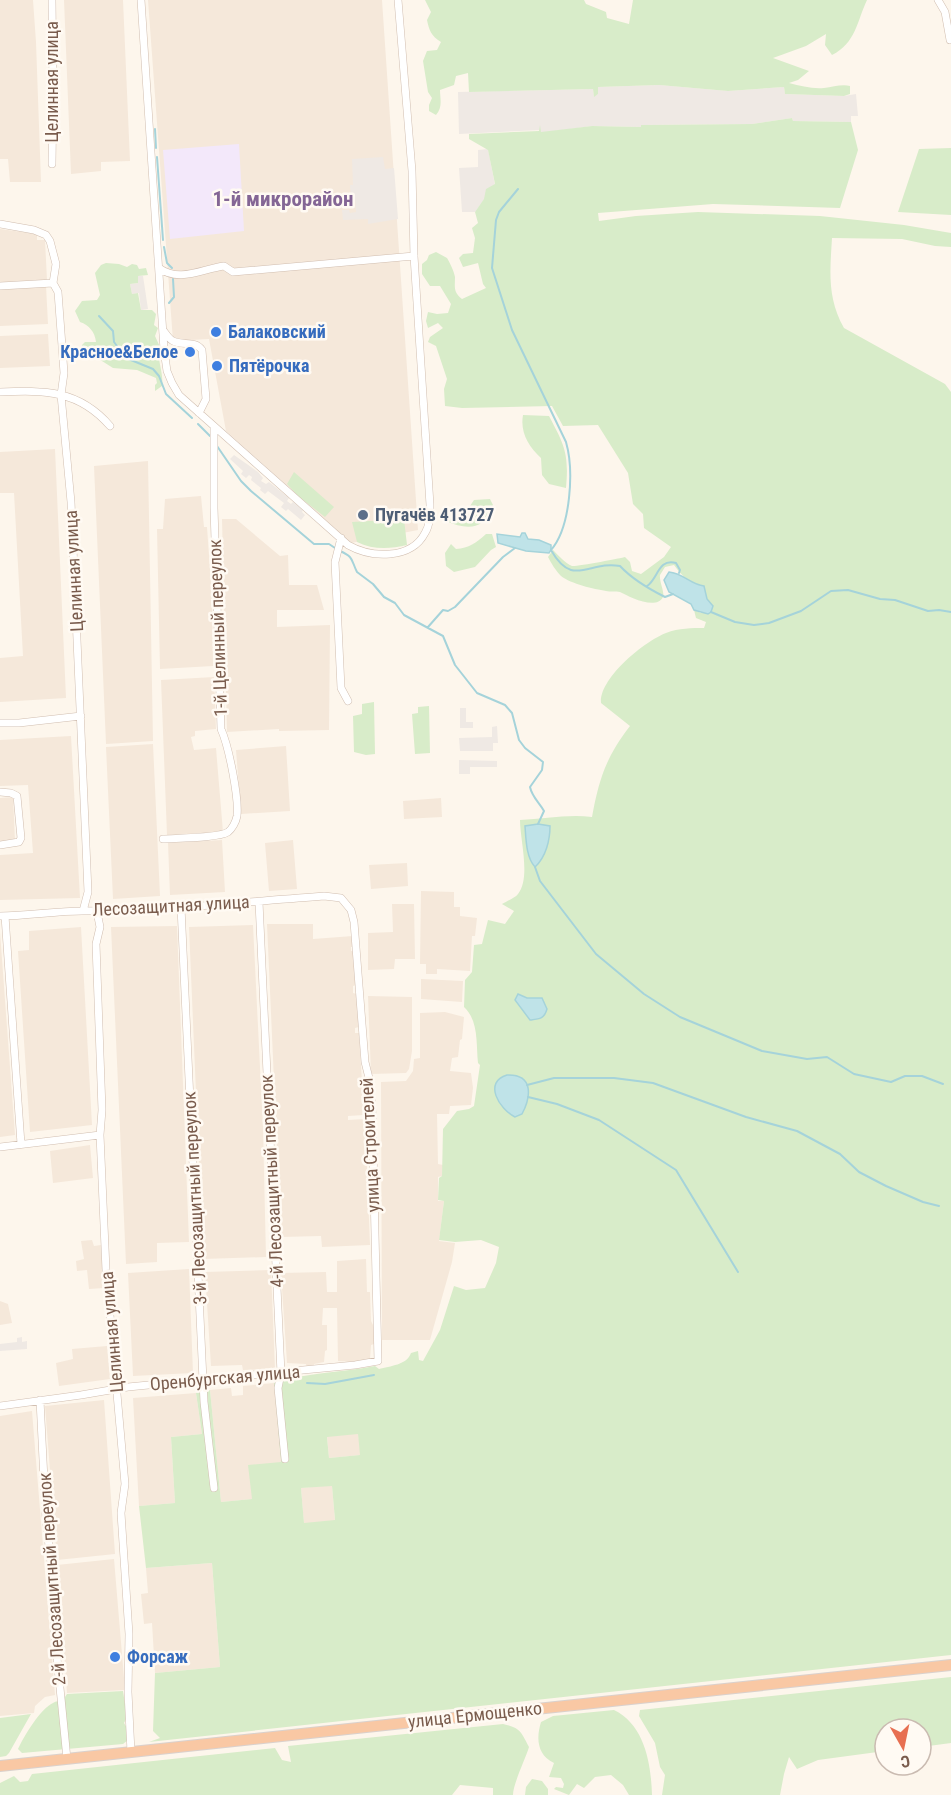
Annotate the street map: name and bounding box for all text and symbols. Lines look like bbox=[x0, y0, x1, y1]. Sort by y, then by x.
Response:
street label: Целинная улица bbox=[41, 21, 62, 143]
district label: 1-й микрорайон bbox=[212, 187, 354, 211]
place label: Балаковский bbox=[228, 321, 326, 342]
marker: Балаковский bbox=[209, 325, 223, 339]
place label: Красное&Белое bbox=[60, 341, 178, 362]
marker: Красное&Белое bbox=[183, 345, 197, 359]
place label: Пятёрочка bbox=[229, 355, 309, 376]
marker: Пятёрочка bbox=[210, 359, 224, 373]
place label: Пугачёв 413727 bbox=[375, 504, 494, 525]
marker: Пугачёв 413727 bbox=[356, 508, 370, 522]
street label: Целинная улица bbox=[60, 510, 87, 632]
street label: 1-й Целинный переулок bbox=[204, 539, 231, 717]
street label: Лесозащитная улица bbox=[92, 891, 250, 920]
street label: 4-й Лесозащитный переулок bbox=[255, 1074, 288, 1288]
street label: улица Строителей bbox=[355, 1077, 384, 1213]
street label: 3-й Лесозащитный переулок bbox=[178, 1091, 211, 1305]
street label: Целинная улица bbox=[96, 1271, 127, 1394]
street label: Оренбургская улица bbox=[149, 1360, 301, 1395]
street label: 2-й Лесозащитный переулок bbox=[34, 1471, 69, 1686]
place label: Форсаж bbox=[127, 1646, 189, 1667]
marker: Форсаж bbox=[108, 1650, 122, 1664]
street label: улица Ермощенко bbox=[407, 1697, 543, 1732]
north arrow bbox=[873, 1717, 933, 1777]
text: С bbox=[899, 1751, 911, 1771]

